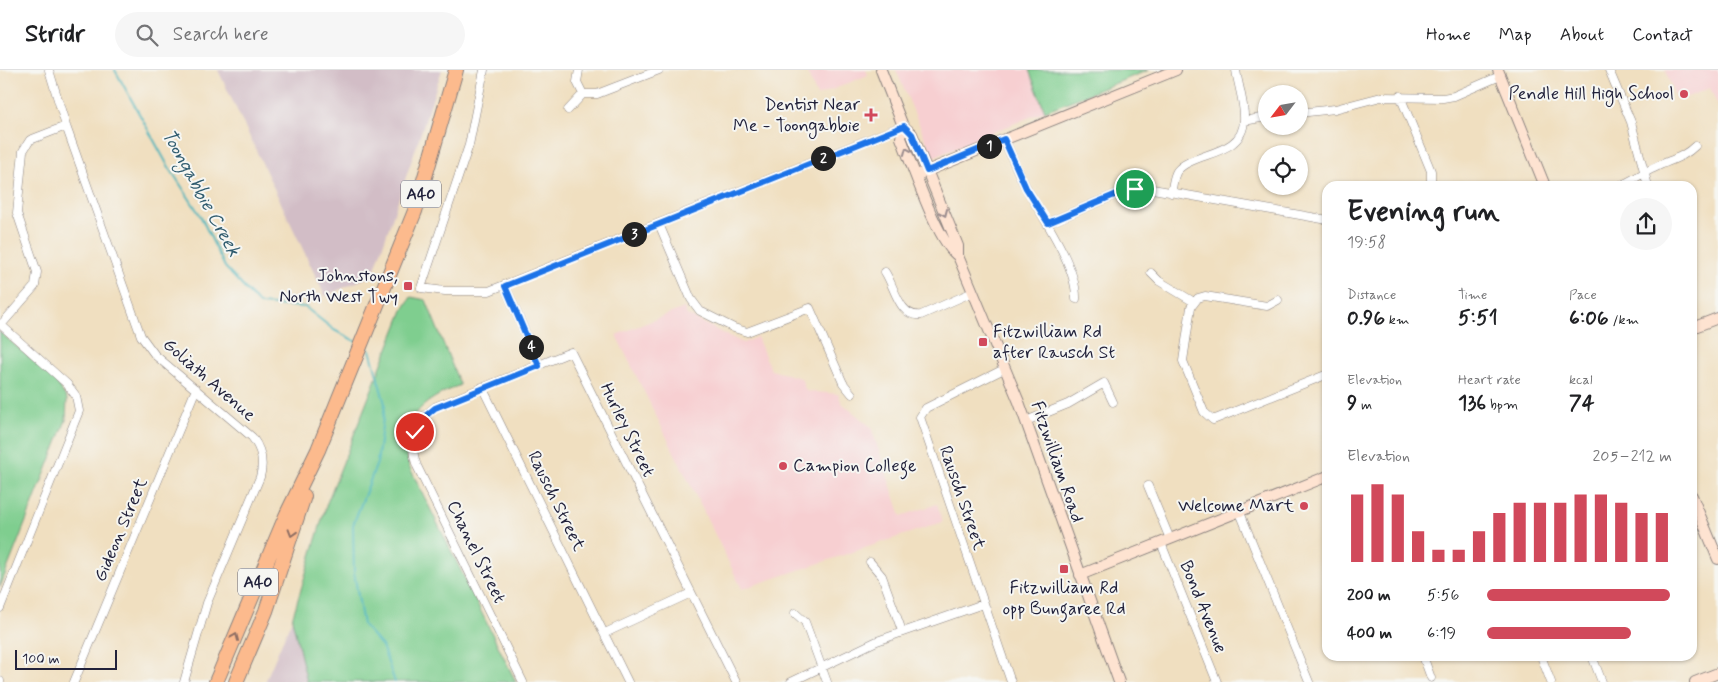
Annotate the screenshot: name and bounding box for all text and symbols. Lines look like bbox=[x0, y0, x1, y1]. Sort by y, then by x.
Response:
search box bbox=[115, 12, 465, 57]
text: Stridr bbox=[25, 19, 85, 50]
icon: search bbox=[133, 21, 161, 49]
text: Search here bbox=[173, 22, 269, 47]
text: Home bbox=[1426, 23, 1471, 47]
text: Map bbox=[1499, 23, 1532, 47]
text: About bbox=[1560, 23, 1604, 47]
text: Contact bbox=[1632, 23, 1693, 47]
place label: Pendle Hill High School bbox=[1508, 82, 1674, 107]
north arrow bbox=[1258, 85, 1308, 135]
map controls bbox=[1258, 85, 1308, 195]
marker: Pendle Hill High School bbox=[1678, 88, 1690, 100]
place label: Dentist Near Me - Toongabbie bbox=[733, 93, 861, 139]
marker: Dentist Near Me - Toongabbie bbox=[864, 108, 878, 122]
water label: Toongabbie Creek bbox=[154, 125, 247, 263]
pin: 1 bbox=[976, 134, 1002, 158]
text: 1 bbox=[986, 137, 993, 155]
button: locate bbox=[1258, 145, 1308, 195]
pin: 2 bbox=[810, 146, 836, 170]
one-way arrow bbox=[902, 147, 913, 156]
text: 2 bbox=[820, 149, 827, 167]
pin bbox=[1114, 168, 1156, 210]
icon: arrive bbox=[1121, 175, 1149, 203]
road number: A40 bbox=[401, 180, 441, 208]
text: Evening run bbox=[1347, 194, 1500, 231]
button: share bbox=[1620, 198, 1672, 250]
one-way arrow bbox=[938, 208, 949, 217]
pin: 3 bbox=[622, 222, 646, 246]
text: 3 bbox=[631, 225, 638, 243]
text: 19:58 bbox=[1347, 232, 1386, 253]
place label: Johnstons, North West Twy bbox=[279, 264, 398, 309]
marker: Johnstons, North West Twy bbox=[402, 280, 414, 292]
text: Distance bbox=[1347, 286, 1396, 304]
text: Time bbox=[1458, 286, 1487, 304]
text: Pace bbox=[1569, 286, 1597, 304]
text: 0.96 bbox=[1347, 304, 1385, 332]
text: 5:51 bbox=[1458, 304, 1498, 332]
text: 6:06 bbox=[1569, 304, 1609, 332]
text: km bbox=[1385, 311, 1409, 329]
text: /km bbox=[1609, 311, 1639, 329]
place label: Fitzwilliam Rd after Rausch St bbox=[993, 320, 1115, 365]
street label: Goliath Avenue bbox=[157, 333, 261, 427]
pin: 4 bbox=[518, 334, 544, 360]
marker: Fitzwilliam Rd after Rausch St bbox=[977, 336, 989, 348]
text: 4 bbox=[527, 338, 536, 356]
text: Elevation bbox=[1347, 371, 1402, 389]
text: Heart rate bbox=[1458, 371, 1521, 389]
text: kcal bbox=[1569, 371, 1593, 389]
street label: Hurley Street bbox=[594, 379, 660, 481]
text: 9 bbox=[1347, 389, 1357, 417]
text: 136 bbox=[1458, 389, 1486, 417]
text: 74 bbox=[1569, 389, 1595, 417]
text: m bbox=[1357, 396, 1372, 414]
text: bpm bbox=[1486, 396, 1518, 414]
street label: Fitzwilliam Road bbox=[1025, 398, 1089, 526]
pin bbox=[394, 411, 436, 453]
icon: check bbox=[401, 418, 429, 446]
street label: Rausch Street bbox=[933, 443, 991, 554]
text: Elevation bbox=[1347, 446, 1410, 467]
text: 205–212 m bbox=[1592, 446, 1672, 467]
street label: Rausch Street bbox=[521, 447, 591, 555]
place label: Campion College bbox=[793, 454, 917, 480]
marker: Campion College bbox=[777, 460, 789, 472]
street label: Gideon Street bbox=[88, 474, 154, 586]
place label: Welcome Mart bbox=[1178, 494, 1294, 518]
street label: Chanel Street bbox=[441, 497, 511, 608]
marker: Welcome Mart bbox=[1298, 500, 1310, 512]
one-way arrow bbox=[288, 529, 298, 537]
street label: Bond Avenue bbox=[1174, 557, 1232, 657]
marker: Fitzwilliam Rd opp Bungaree Rd bbox=[1058, 563, 1070, 575]
road number: A40 bbox=[238, 568, 278, 596]
place label: Fitzwilliam Rd opp Bungaree Rd bbox=[1002, 576, 1126, 623]
text: 200 m bbox=[1347, 585, 1391, 606]
text: 5:56 bbox=[1427, 585, 1459, 606]
text: 400 m bbox=[1347, 623, 1392, 644]
text: 6:19 bbox=[1427, 623, 1456, 644]
one-way arrow bbox=[228, 633, 239, 642]
scale bar bbox=[15, 647, 118, 670]
text: 100 m bbox=[22, 650, 60, 668]

